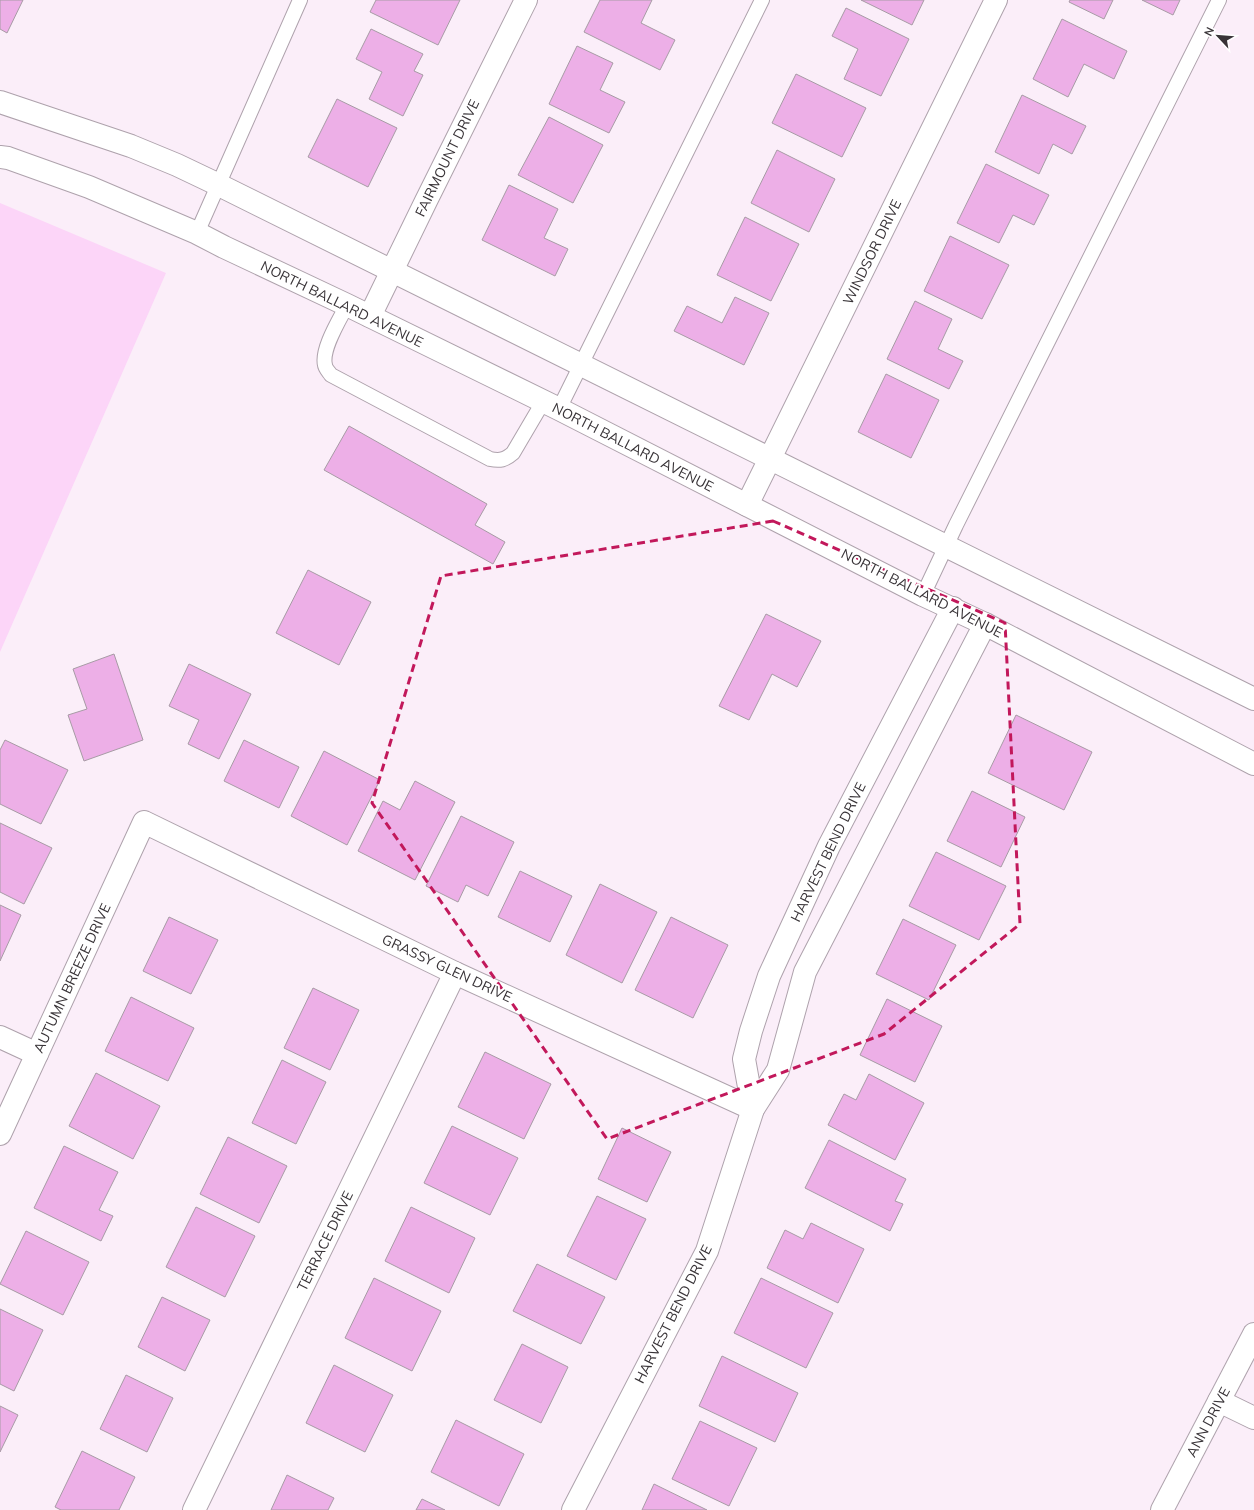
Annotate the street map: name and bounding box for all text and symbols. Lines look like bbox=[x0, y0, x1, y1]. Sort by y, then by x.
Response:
north arrow bbox=[1198, 16, 1238, 56]
text: N bbox=[1201, 25, 1217, 38]
street label: FAIRMOUNT DRIVE bbox=[411, 97, 483, 219]
street label: WINDSOR DRIVE bbox=[839, 196, 905, 308]
street label: NORTH BALLARD AVENUE bbox=[258, 257, 426, 351]
street label: NORTH BALLARD AVENUE bbox=[549, 398, 717, 496]
street label: NORTH BALLARD AVENUE bbox=[838, 544, 1006, 642]
street label: HARVEST BEND DRIVE bbox=[786, 779, 870, 925]
street label: AUTUMN BREEZE DRIVE bbox=[29, 900, 115, 1056]
street label: GRASSY GLEN DRIVE bbox=[379, 930, 515, 1006]
street label: TERRACE DRIVE bbox=[293, 1188, 357, 1294]
street label: HARVEST BEND DRIVE bbox=[630, 1242, 716, 1386]
street label: ANN DRIVE bbox=[1182, 1384, 1234, 1460]

